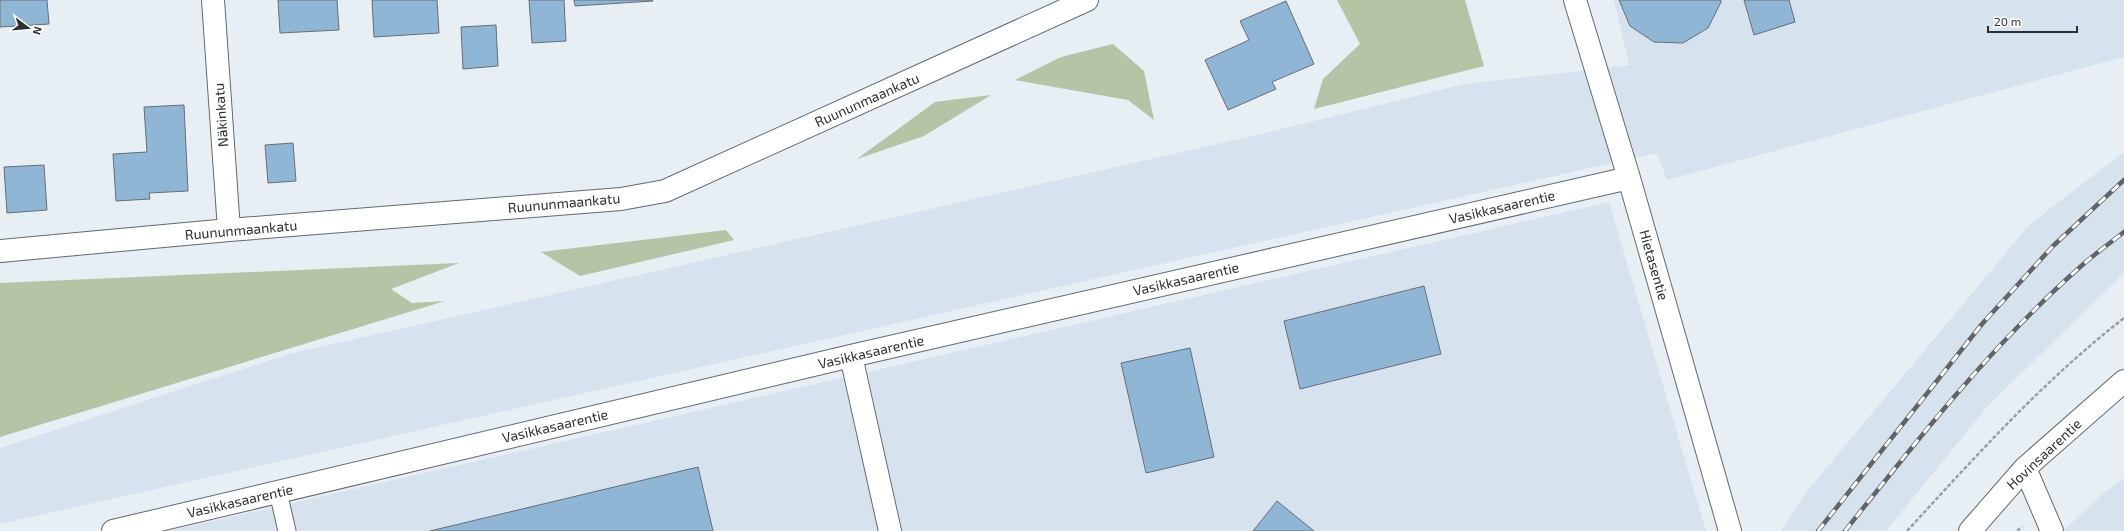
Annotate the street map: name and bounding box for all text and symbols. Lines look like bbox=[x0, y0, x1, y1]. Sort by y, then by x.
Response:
north arrow bbox=[8, 8, 48, 48]
scale bar bbox=[1988, 8, 2077, 34]
text: 20 m bbox=[1994, 14, 2021, 28]
text: N bbox=[31, 25, 45, 37]
street label: Ruununmaankatu bbox=[812, 69, 922, 130]
street label: Näkinkatu bbox=[210, 82, 231, 148]
street label: Vasikkasaarentie bbox=[1447, 186, 1557, 227]
street label: Ruununmaankatu bbox=[507, 189, 621, 216]
street label: Ruununmaankatu bbox=[184, 216, 298, 243]
street label: Hietasentie bbox=[1636, 228, 1673, 302]
street label: Vasikkasaarentie bbox=[1131, 258, 1241, 299]
street label: Vasikkasaarentie bbox=[816, 331, 926, 372]
street label: Vasikkasaarentie bbox=[500, 405, 610, 446]
street label: Hovinsaarentie bbox=[2003, 415, 2085, 493]
street label: Vasikkasaarentie bbox=[185, 480, 295, 521]

